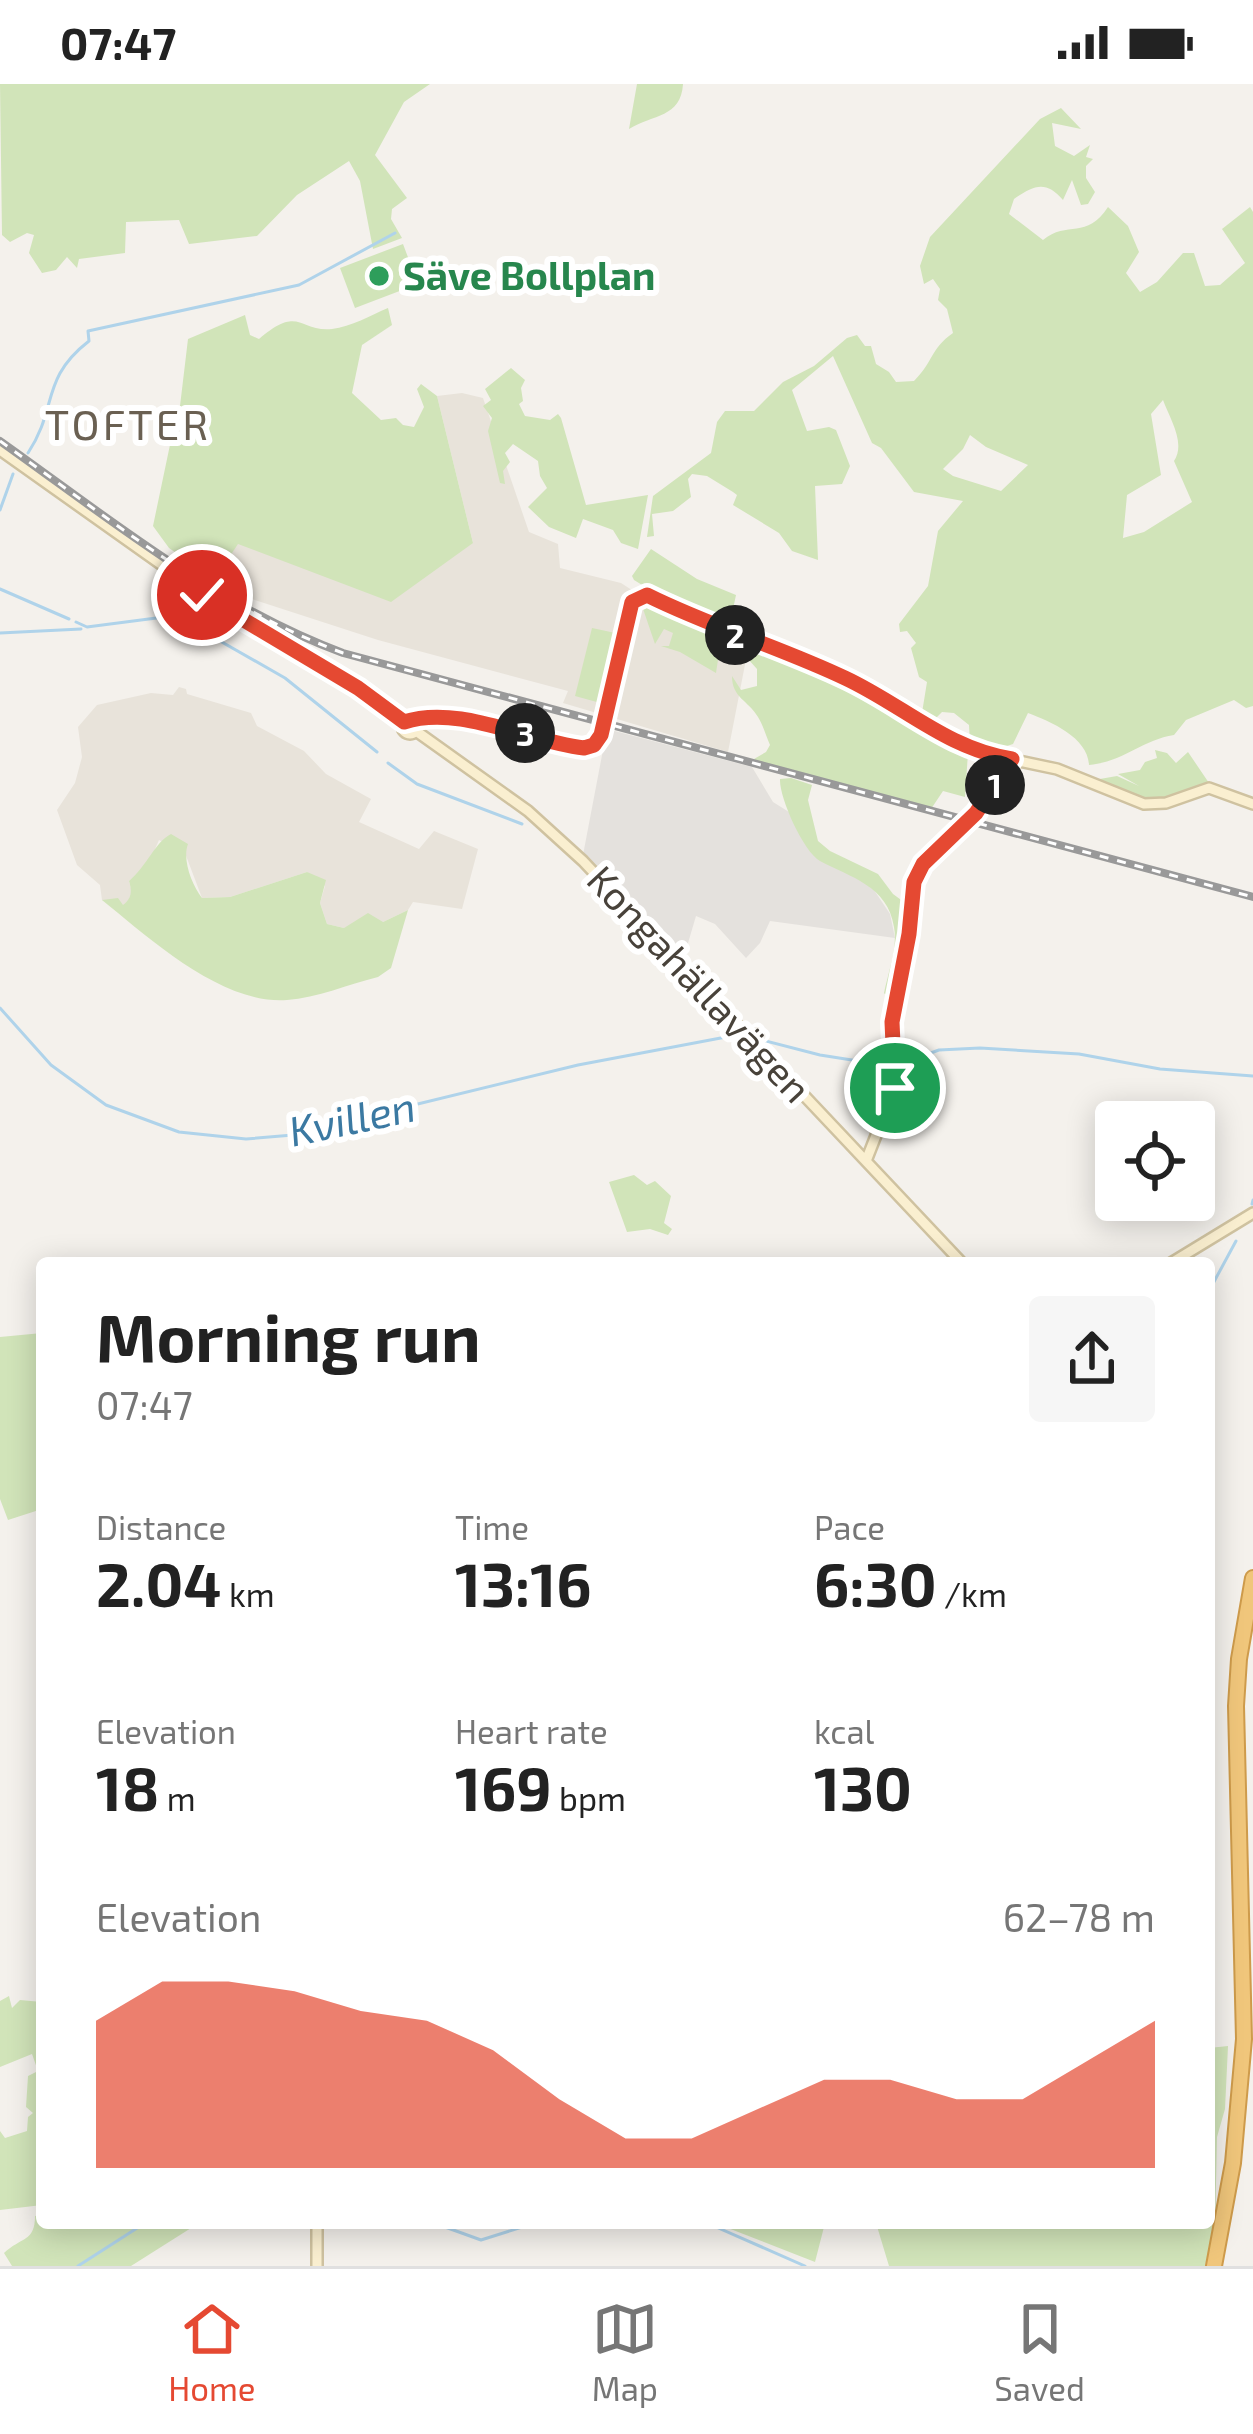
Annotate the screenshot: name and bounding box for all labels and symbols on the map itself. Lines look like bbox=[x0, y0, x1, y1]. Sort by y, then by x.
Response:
place label: Säve Bollplan bbox=[403, 251, 656, 298]
marker: Säve Bollplan bbox=[366, 263, 392, 289]
district label: TOFTER bbox=[45, 398, 211, 448]
pin bbox=[151, 544, 253, 646]
pin: 2 bbox=[705, 605, 765, 665]
pin: 3 bbox=[495, 703, 555, 763]
pin: 1 bbox=[965, 755, 1025, 815]
street label: Kongahällavägen bbox=[579, 855, 822, 1111]
pin bbox=[844, 1037, 946, 1139]
water label: Kvillen bbox=[284, 1079, 420, 1155]

